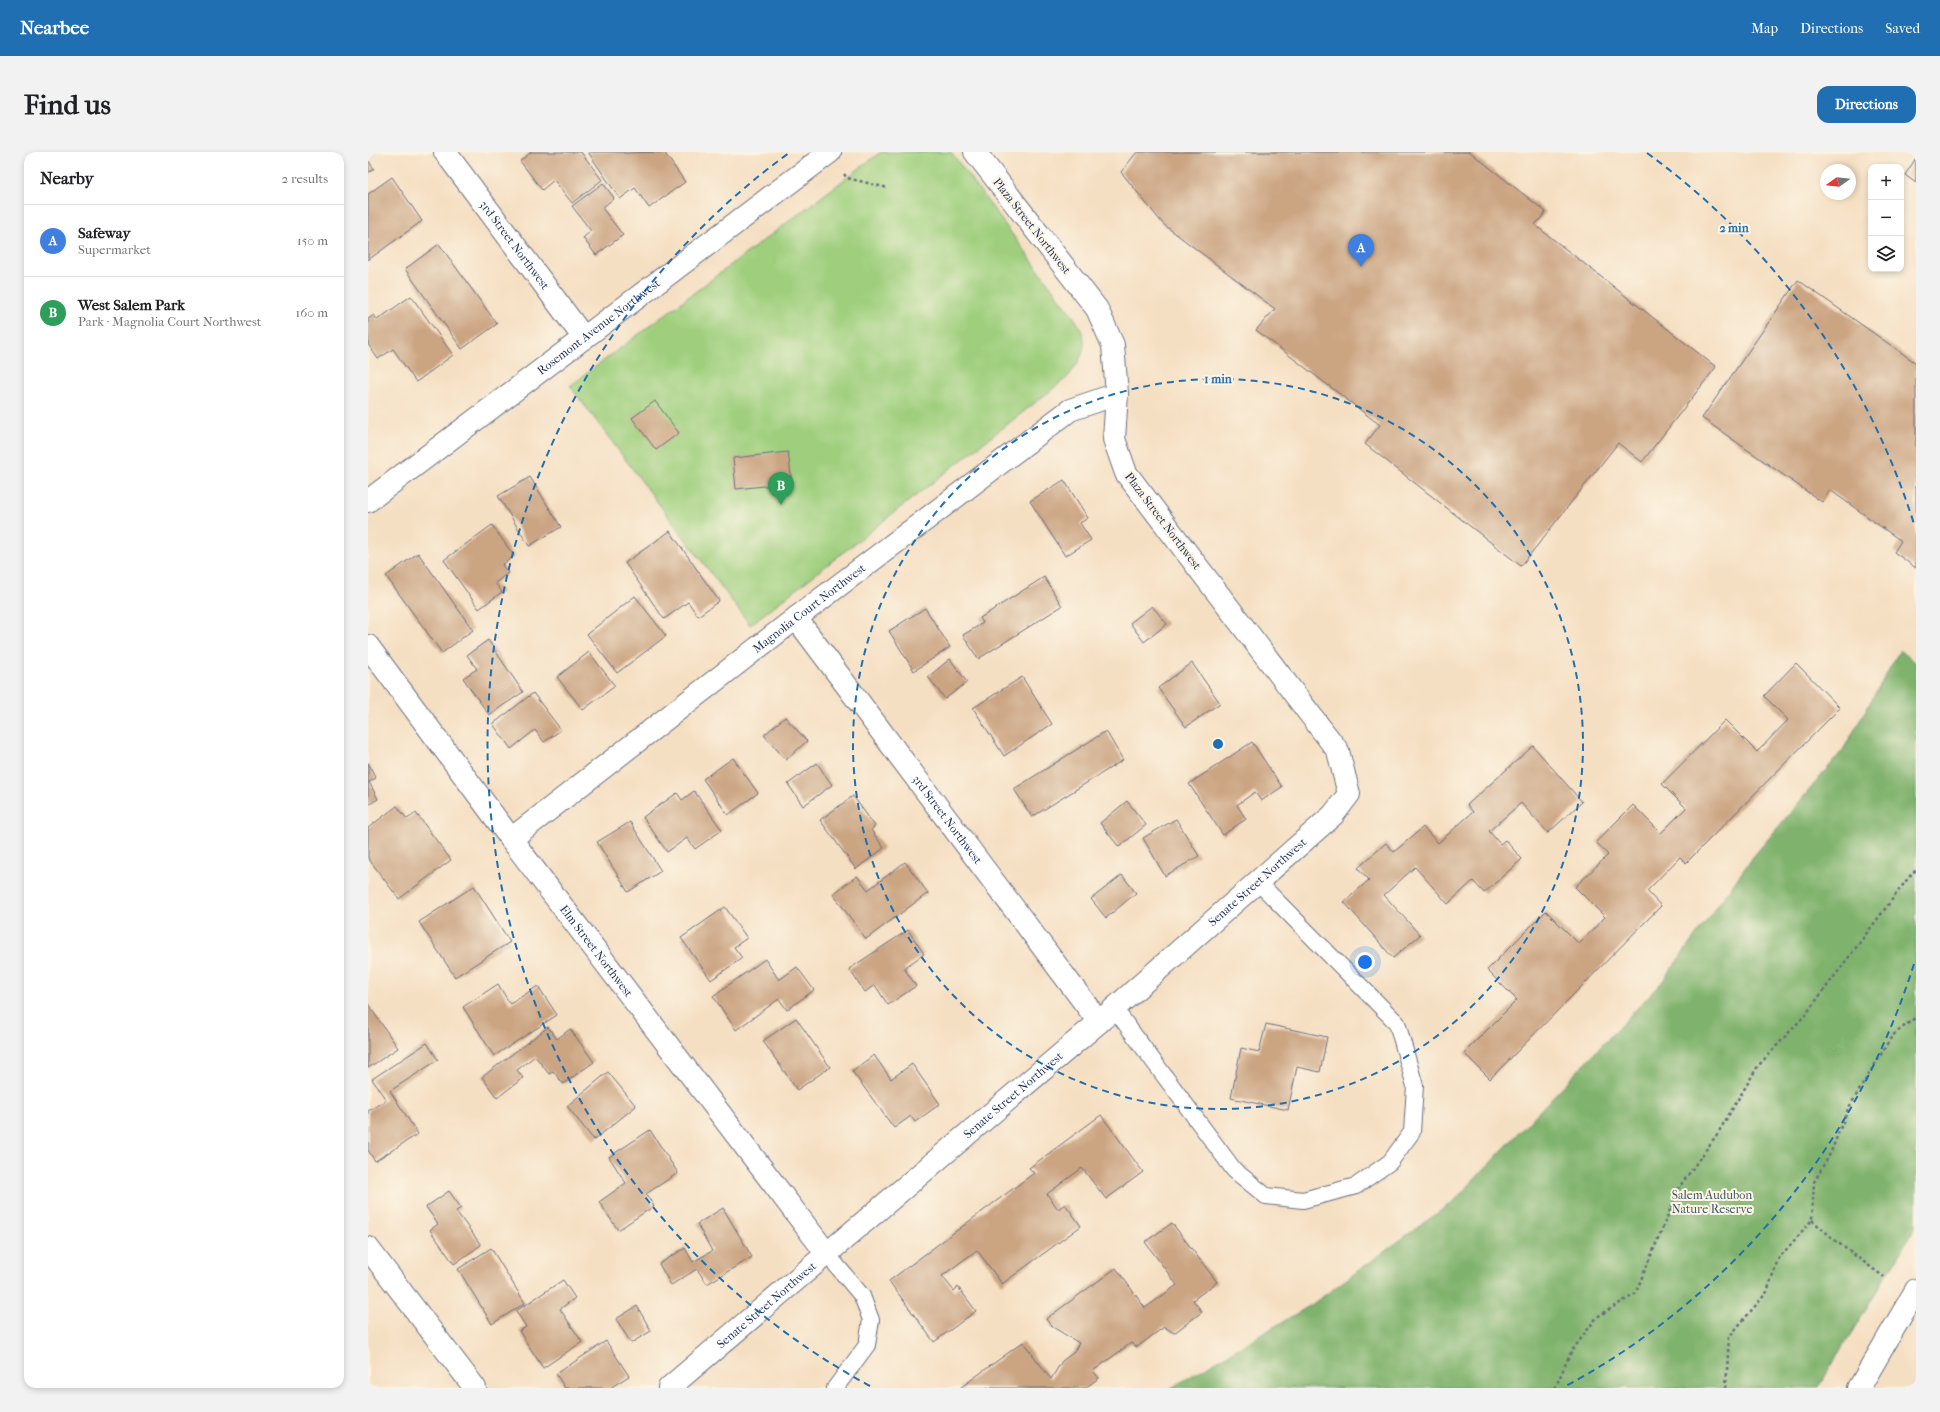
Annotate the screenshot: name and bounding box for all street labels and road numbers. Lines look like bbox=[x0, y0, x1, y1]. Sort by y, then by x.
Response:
street label: Plaza Street Northwest bbox=[990, 175, 1074, 277]
street label: 3rd Street Northwest bbox=[477, 198, 553, 293]
street label: Rosemont Avenue Northwest bbox=[534, 276, 663, 378]
street label: Plaza Street Northwest bbox=[1122, 470, 1205, 573]
street label: Magnolia Court Northwest bbox=[750, 560, 869, 656]
street label: 3rd Street Northwest bbox=[909, 772, 985, 867]
street label: Senate Street Northwest bbox=[1205, 835, 1310, 929]
street label: Elm Street Northwest bbox=[557, 902, 636, 1000]
street label: Senate Street Northwest bbox=[961, 1048, 1066, 1141]
street label: Senate Street Northwest bbox=[714, 1258, 820, 1351]

